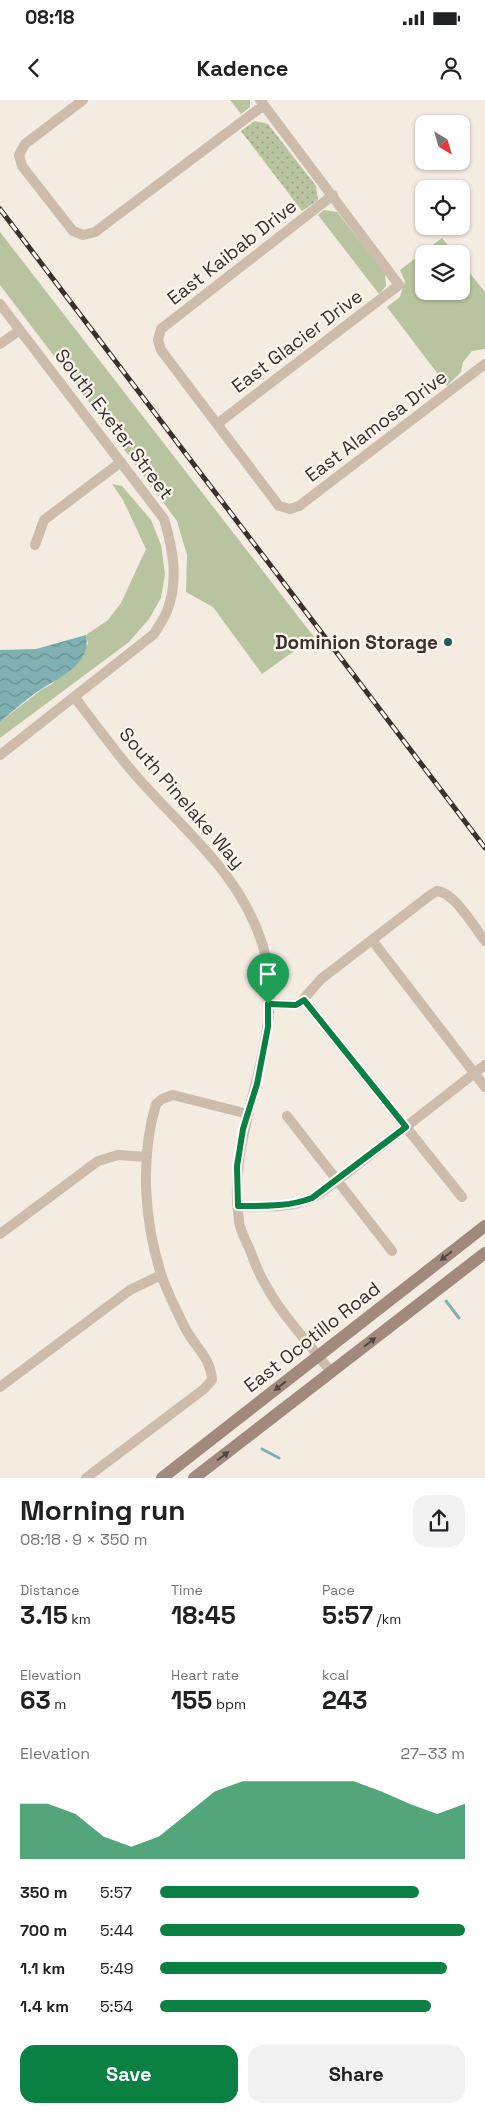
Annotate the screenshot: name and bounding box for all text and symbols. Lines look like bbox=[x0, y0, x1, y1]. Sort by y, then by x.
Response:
text: 08:18 bbox=[25, 5, 74, 30]
icon: back bbox=[20, 54, 48, 82]
text: Kadence bbox=[196, 54, 289, 82]
icon: person bbox=[437, 54, 465, 82]
north arrow bbox=[415, 115, 470, 170]
map controls bbox=[415, 115, 470, 300]
button: locate bbox=[415, 180, 470, 235]
street label: East Kaibab Drive bbox=[162, 194, 302, 310]
button: layers bbox=[415, 245, 470, 300]
street label: East Glacier Drive bbox=[227, 284, 367, 398]
street label: South Exeter Street bbox=[49, 344, 179, 504]
street label: East Alamosa Drive bbox=[300, 364, 452, 488]
place label: Dominion Storage bbox=[275, 630, 438, 655]
marker: Dominion Storage bbox=[442, 636, 454, 648]
street label: South Pinelake Way bbox=[114, 722, 250, 874]
pin bbox=[247, 953, 289, 1004]
icon: arrive bbox=[254, 960, 282, 988]
one-way arrow bbox=[440, 1251, 453, 1262]
street label: East Ocotillo Road bbox=[239, 1276, 385, 1398]
one-way arrow bbox=[363, 1337, 376, 1348]
one-way arrow bbox=[274, 1380, 287, 1391]
one-way arrow bbox=[216, 1450, 229, 1461]
text: Morning run bbox=[20, 1492, 185, 1528]
button: share bbox=[413, 1495, 465, 1547]
text: 08:18 · 9 × 350 m bbox=[20, 1529, 147, 1550]
text: Distance bbox=[20, 1581, 80, 1599]
text: Time bbox=[171, 1581, 203, 1599]
text: Pace bbox=[322, 1581, 355, 1599]
text: 3.15 bbox=[20, 1599, 68, 1631]
text: 18:45 bbox=[171, 1599, 236, 1631]
text: 5:57 bbox=[322, 1599, 373, 1631]
text: km bbox=[68, 1610, 91, 1628]
text: /km bbox=[373, 1610, 401, 1628]
text: Elevation bbox=[20, 1666, 81, 1684]
text: Heart rate bbox=[171, 1666, 239, 1684]
text: kcal bbox=[322, 1666, 349, 1684]
text: 63 bbox=[20, 1684, 51, 1716]
text: 155 bbox=[171, 1684, 212, 1716]
text: 243 bbox=[322, 1684, 368, 1716]
text: m bbox=[51, 1695, 66, 1713]
text: bpm bbox=[212, 1695, 246, 1713]
text: Elevation bbox=[20, 1743, 90, 1764]
text: 27–33 m bbox=[400, 1743, 465, 1764]
text: 350 m bbox=[20, 1882, 67, 1903]
text: 5:57 bbox=[100, 1882, 132, 1903]
text: 700 m bbox=[20, 1920, 67, 1941]
text: 5:44 bbox=[100, 1920, 134, 1941]
text: 1.1 km bbox=[20, 1958, 65, 1979]
text: 5:49 bbox=[100, 1958, 133, 1979]
text: 1.4 km bbox=[20, 1996, 69, 2017]
text: 5:54 bbox=[100, 1996, 133, 2017]
button: Save bbox=[20, 2045, 238, 2103]
button: Share bbox=[248, 2045, 465, 2103]

